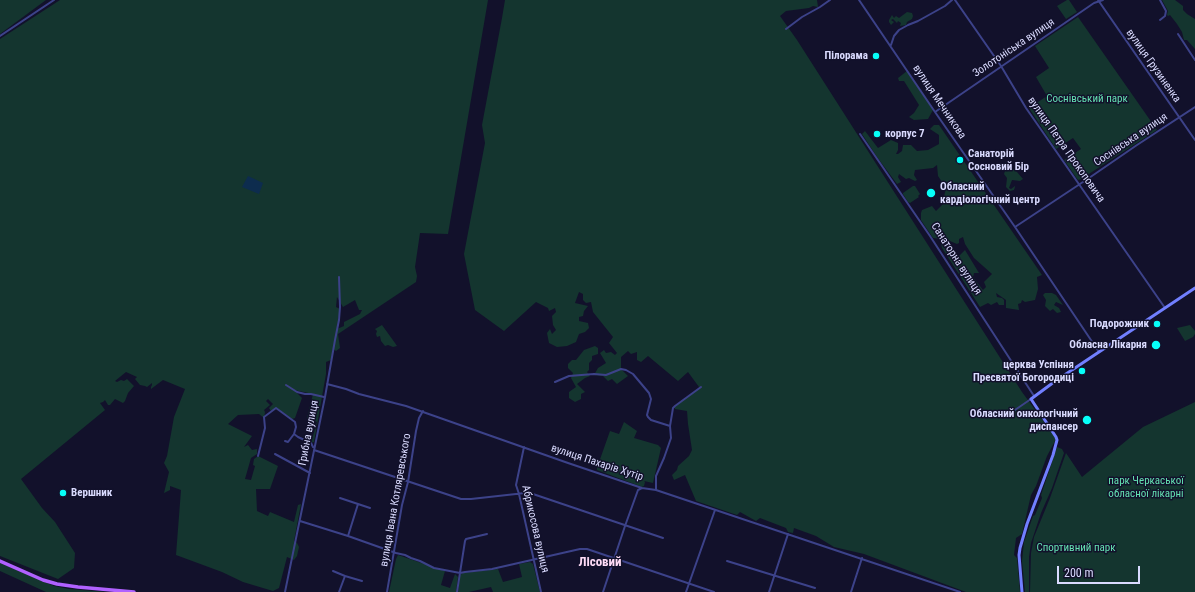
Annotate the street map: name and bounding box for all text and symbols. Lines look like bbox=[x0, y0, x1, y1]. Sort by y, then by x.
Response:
street label: Золотоніська вулиця bbox=[971, 16, 1057, 80]
street label: вулиця Грузиненка bbox=[1123, 27, 1183, 105]
place label: Пілорама bbox=[824, 49, 868, 63]
marker: Пілорама bbox=[871, 51, 881, 61]
street label: вулиця Мечникова bbox=[909, 63, 969, 141]
park label: Соснівський парк bbox=[1046, 92, 1128, 106]
street label: вулиця Петра Прокоповича bbox=[1025, 95, 1107, 205]
street label: Соснівська вулиця bbox=[1092, 110, 1170, 170]
place label: корпус 7 bbox=[885, 127, 925, 141]
marker: корпус 7 bbox=[872, 129, 882, 139]
place label: Санаторій Сосновий Бір bbox=[968, 147, 1029, 173]
marker: Санаторій Сосновий Бір bbox=[955, 155, 965, 165]
place label: Обласний кардіологічний центр bbox=[940, 180, 1040, 206]
marker: Обласний кардіологічний центр bbox=[925, 187, 937, 199]
street label: Санаторна вулиця bbox=[928, 220, 984, 298]
place label: Подорожник bbox=[1090, 317, 1149, 331]
marker: Подорожник bbox=[1152, 319, 1162, 329]
place label: Обласна Лікарня bbox=[1069, 338, 1147, 352]
marker: Обласна Лікарня bbox=[1150, 339, 1162, 351]
place label: церква Успіння Пресвятої Богородиці bbox=[973, 358, 1074, 384]
marker: церква Успіння Пресвятої Богородиці bbox=[1077, 366, 1087, 376]
street label: Грибна вулиця bbox=[296, 399, 322, 467]
place label: Обласний онкологічний диспансер bbox=[970, 407, 1078, 433]
marker: Обласний онкологічний диспансер bbox=[1081, 414, 1093, 426]
street label: вулиця Івана Котляревського bbox=[378, 432, 414, 568]
street label: вулиця Пахарів Хутір bbox=[549, 442, 645, 484]
park label: парк Черкаської обласної лікарні bbox=[1108, 474, 1184, 500]
street label: Абрикосова вулиця bbox=[519, 484, 551, 574]
place label: Вершник bbox=[71, 486, 112, 500]
marker: Вершник bbox=[58, 488, 68, 498]
park label: Спортивний парк bbox=[1036, 541, 1116, 555]
district label: Лісовий bbox=[578, 555, 622, 571]
scale bar bbox=[1059, 558, 1142, 584]
text: 200 m bbox=[1064, 566, 1094, 580]

